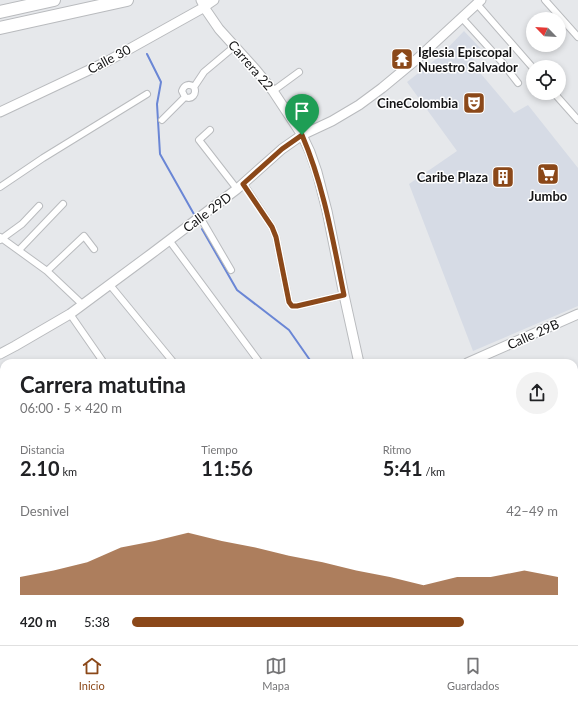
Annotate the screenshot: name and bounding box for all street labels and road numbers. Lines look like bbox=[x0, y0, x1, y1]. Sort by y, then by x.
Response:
street label: Carrera 22 bbox=[225, 37, 277, 93]
street label: Calle 30 bbox=[85, 41, 134, 77]
street label: Calle 29D bbox=[180, 189, 234, 235]
street label: Calle 29B bbox=[505, 316, 561, 352]

